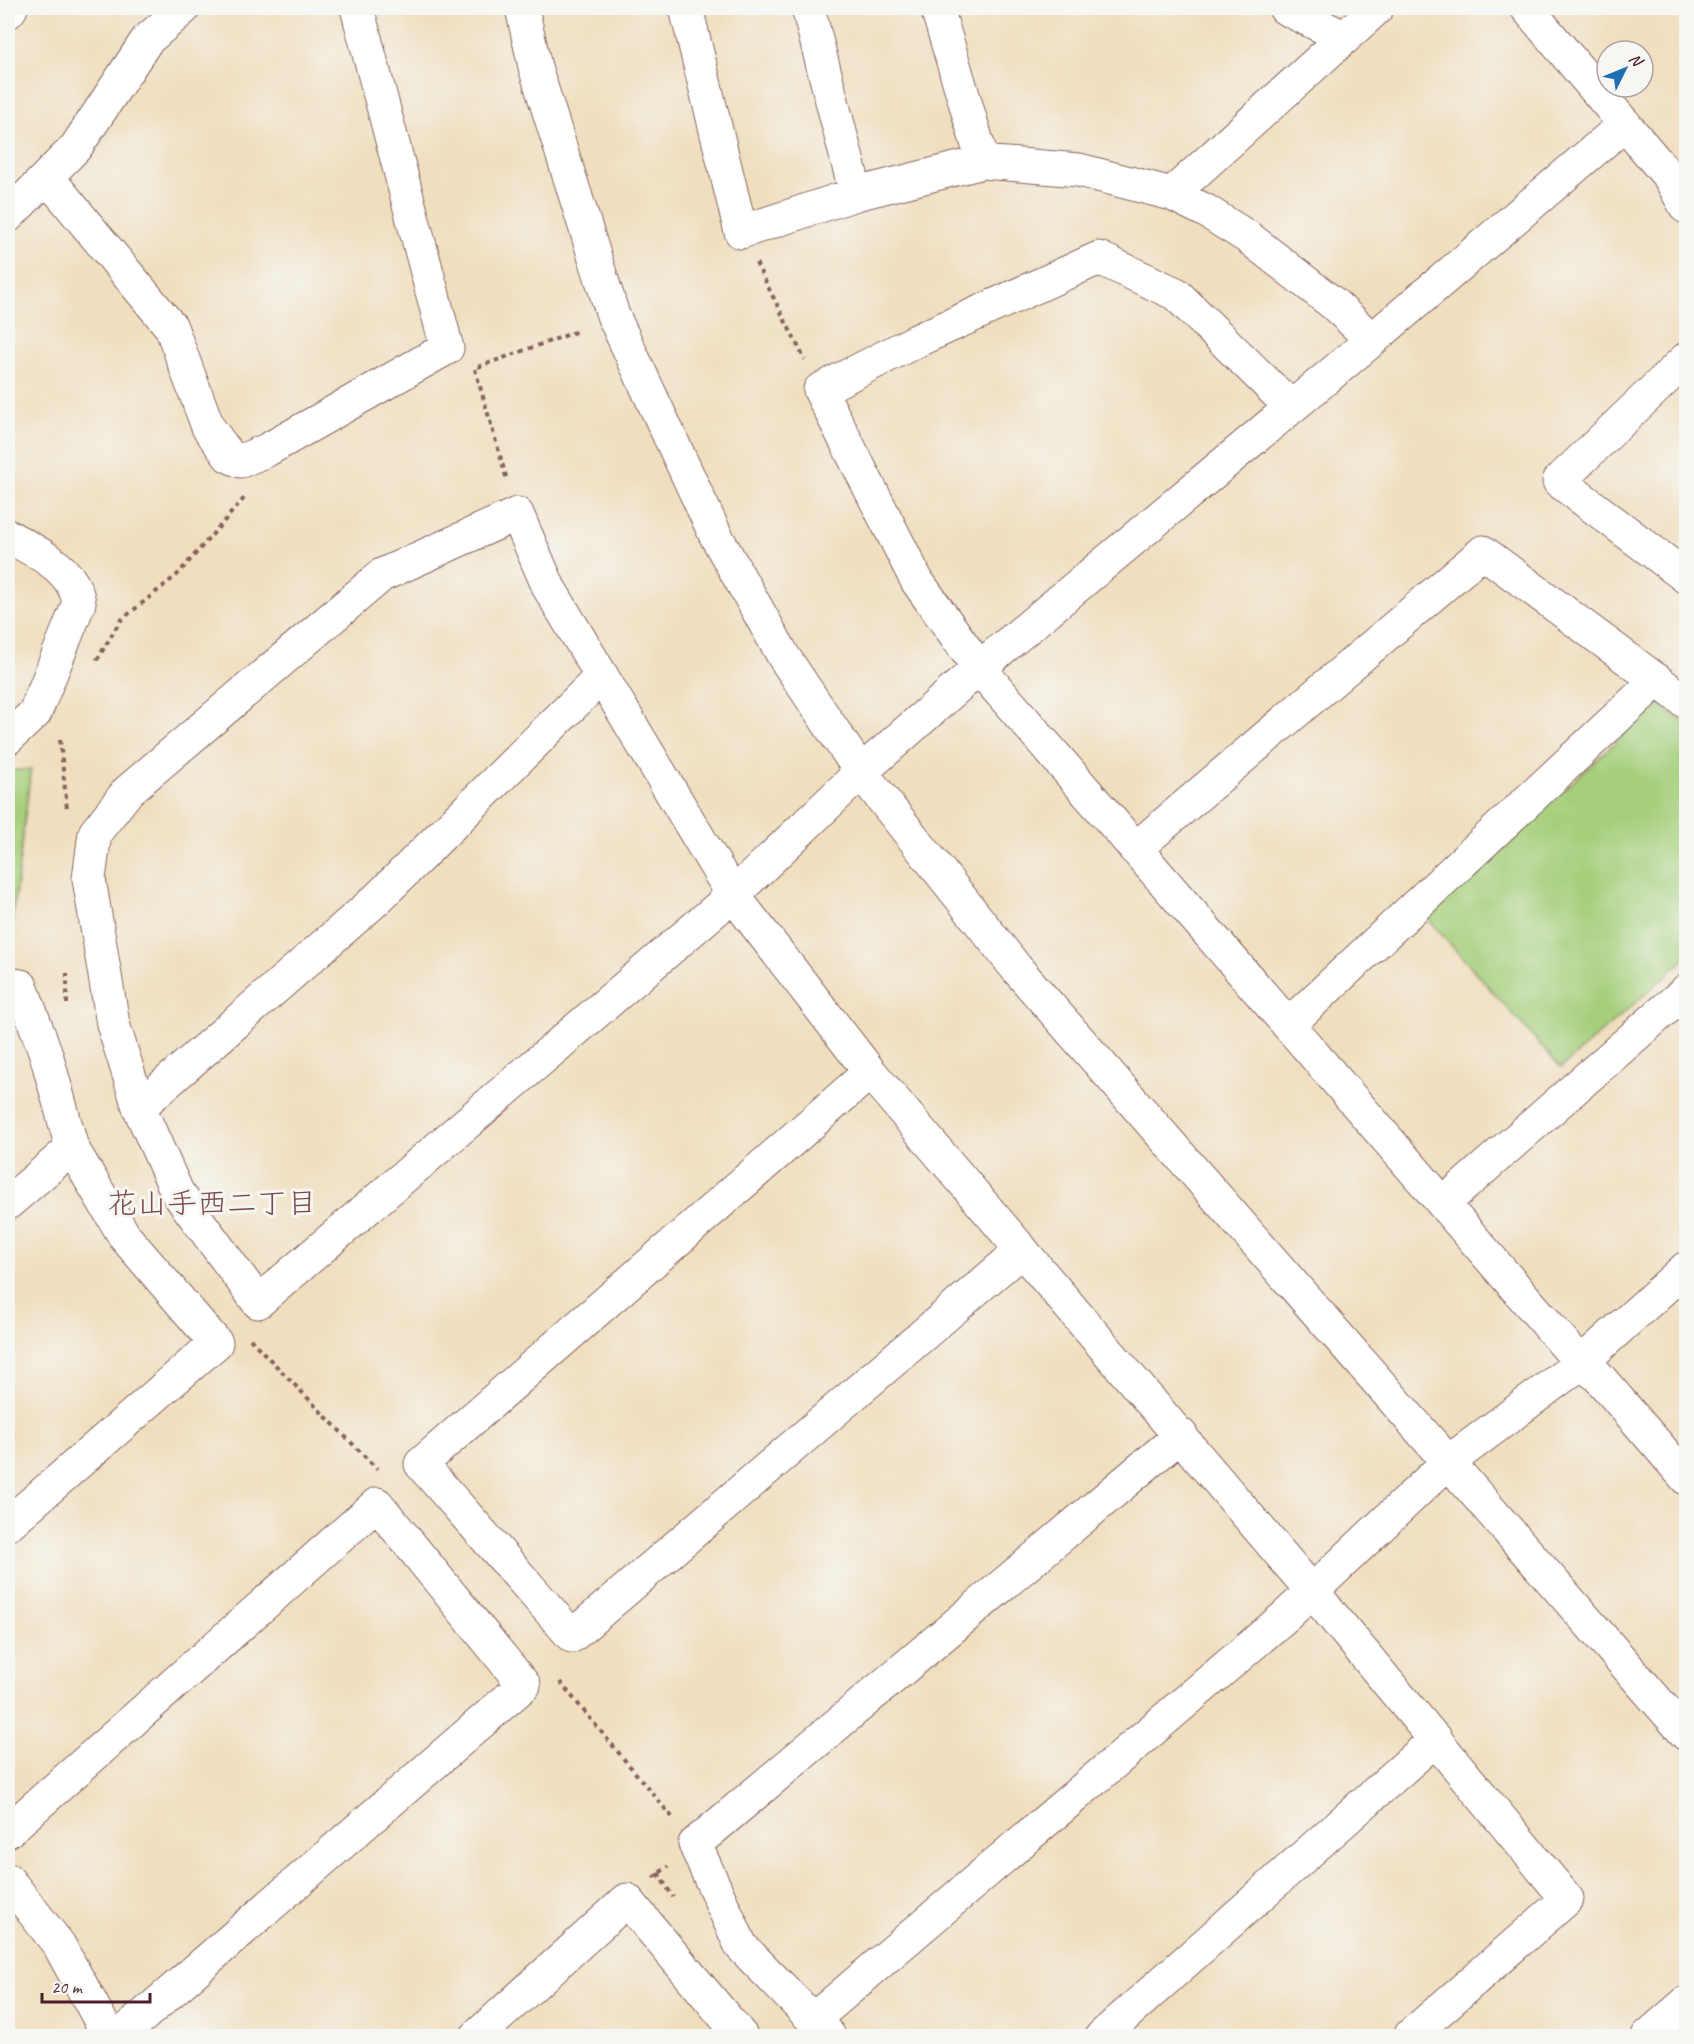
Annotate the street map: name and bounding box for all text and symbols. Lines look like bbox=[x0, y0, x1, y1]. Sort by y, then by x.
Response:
north arrow bbox=[1595, 39, 1655, 99]
text: N bbox=[1625, 49, 1648, 72]
district label: 花山手西二丁目 bbox=[107, 1184, 317, 1222]
scale bar bbox=[42, 1966, 150, 2004]
text: 20 m bbox=[51, 1976, 84, 1998]

